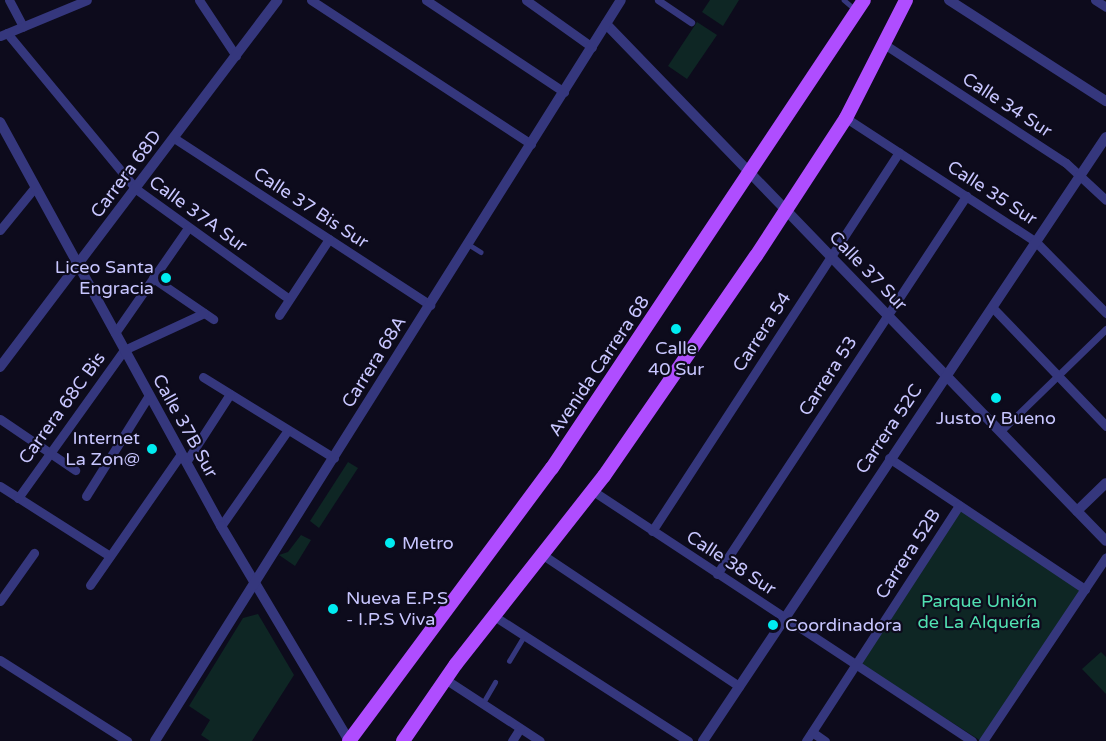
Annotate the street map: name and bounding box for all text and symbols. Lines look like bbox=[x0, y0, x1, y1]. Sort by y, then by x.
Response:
street label: Calle 34 Sur bbox=[958, 68, 1056, 142]
street label: Carrera 68D bbox=[86, 126, 166, 222]
street label: Calle 35 Sur bbox=[943, 156, 1041, 230]
street label: Calle 37 Bis Sur bbox=[249, 163, 373, 253]
street label: Calle 37A Sur bbox=[145, 171, 251, 257]
street label: Calle 37 Sur bbox=[825, 227, 911, 315]
place label: Liceo Santa Engracia bbox=[55, 257, 154, 300]
marker: Liceo Santa Engracia bbox=[159, 271, 173, 285]
street label: Carrera 54 bbox=[728, 288, 796, 376]
street label: Avenida Carrera 68 bbox=[544, 292, 654, 440]
street label: Carrera 68A bbox=[337, 312, 411, 412]
marker: Calle 40 Sur bbox=[669, 322, 683, 336]
street label: Carrera 53 bbox=[794, 332, 862, 420]
place label: Calle 40 Sur bbox=[648, 338, 704, 380]
street label: Carrera 68C Bis bbox=[14, 348, 110, 468]
street label: Calle 37B Sur bbox=[148, 370, 222, 482]
street label: Carrera 52C bbox=[851, 380, 927, 478]
marker: Justo y Bueno bbox=[989, 391, 1003, 405]
place label: Justo y Bueno bbox=[936, 407, 1056, 429]
place label: Internet La Zon@ bbox=[65, 428, 140, 470]
marker: Internet La Zon@ bbox=[145, 442, 159, 456]
street label: Carrera 52B bbox=[871, 505, 945, 603]
street label: Calle 38 Sur bbox=[682, 526, 780, 600]
place label: Metro bbox=[402, 532, 454, 554]
marker: Metro bbox=[383, 536, 397, 550]
place label: Nueva E.P.S - I.P.S Viva bbox=[346, 588, 448, 630]
park label: Parque Unión de La Alquería bbox=[917, 591, 1041, 634]
marker: Nueva E.P.S - I.P.S Viva bbox=[324, 600, 342, 618]
place label: Coordinadora bbox=[785, 614, 902, 636]
marker: Coordinadora bbox=[766, 618, 780, 632]

